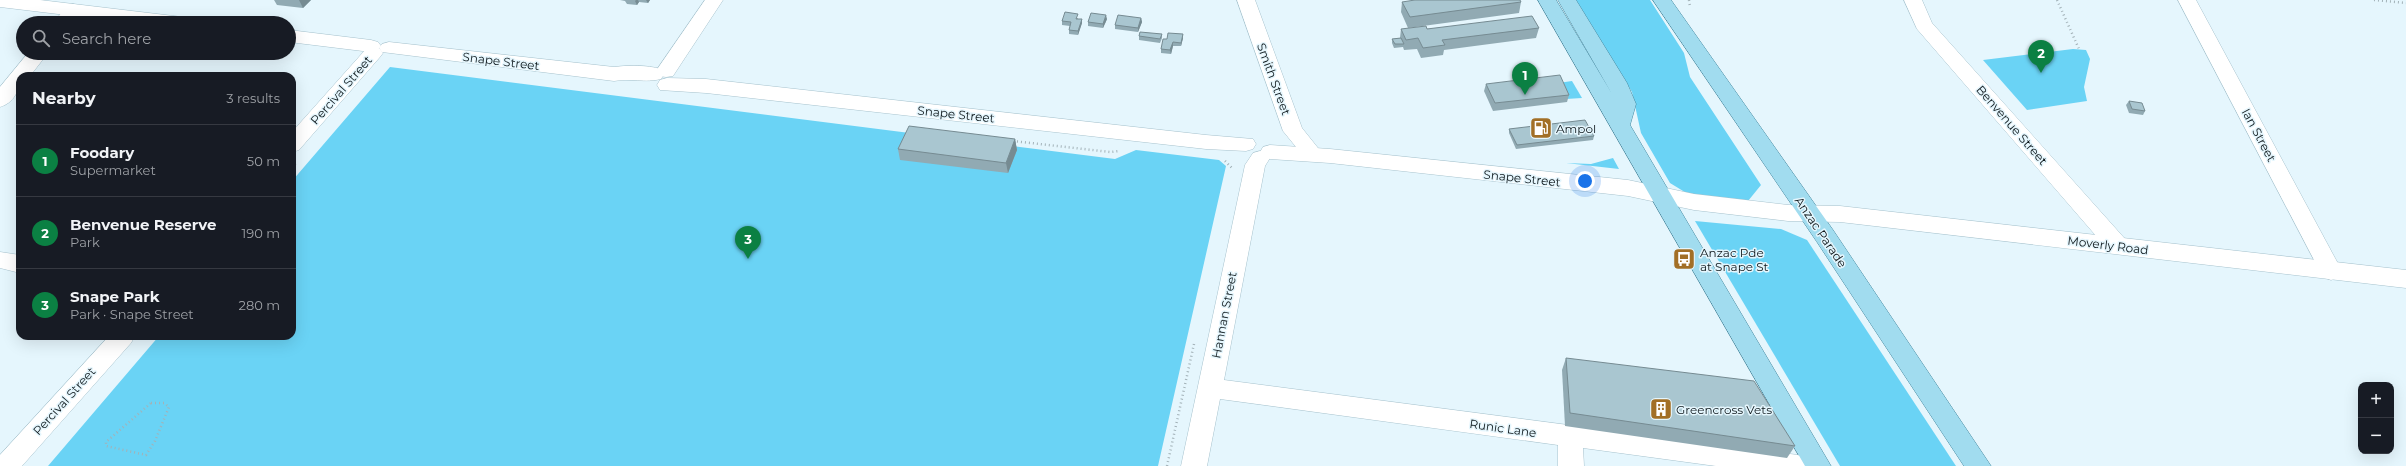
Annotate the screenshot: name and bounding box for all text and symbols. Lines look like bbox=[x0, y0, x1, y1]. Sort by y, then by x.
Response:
search box bbox=[16, 16, 296, 60]
icon: search bbox=[30, 27, 52, 49]
text: Search here bbox=[62, 29, 151, 48]
pin: 2 bbox=[2028, 40, 2054, 73]
street label: Smith Street bbox=[1254, 41, 1294, 117]
street label: Snape Street bbox=[462, 49, 540, 73]
street label: Percival Street bbox=[307, 52, 375, 127]
pin: 1 bbox=[1512, 62, 1538, 95]
street label: Benvenue Street bbox=[1973, 82, 2051, 168]
text: Nearby bbox=[32, 88, 96, 108]
text: 3 results bbox=[226, 90, 280, 106]
street label: Snape Street bbox=[917, 102, 995, 126]
street label: Ian Street bbox=[2239, 106, 2279, 164]
fuel station icon: Ampol bbox=[1528, 115, 1554, 141]
place label: Ampol bbox=[1556, 121, 1596, 136]
text: Foodary bbox=[70, 143, 134, 162]
text: 1 bbox=[42, 153, 48, 169]
text: 50 m bbox=[247, 153, 280, 169]
text: Supermarket bbox=[70, 162, 156, 178]
street label: Snape Street bbox=[1483, 166, 1561, 190]
your location bbox=[1575, 171, 1595, 191]
street label: Anzac Parade bbox=[1792, 194, 1850, 270]
text: Benvenue Reserve bbox=[70, 215, 217, 234]
text: 2 bbox=[41, 225, 49, 241]
text: 190 m bbox=[242, 225, 280, 241]
pin: 3 bbox=[735, 226, 761, 259]
street label: Moverly Road bbox=[2067, 233, 2149, 257]
text: Park bbox=[70, 234, 100, 250]
place label: Anzac Pde at Snape St bbox=[1700, 245, 1769, 274]
bus stop icon: Anzac Pde at Snape St bbox=[1671, 246, 1697, 272]
street label: Hannan Street bbox=[1208, 270, 1240, 359]
text: Snape Park bbox=[70, 287, 160, 306]
text: 3 bbox=[41, 297, 49, 313]
text: 280 m bbox=[239, 297, 280, 313]
text: Park · Snape Street bbox=[70, 306, 194, 322]
street label: Percival Street bbox=[30, 364, 99, 438]
map controls bbox=[2358, 382, 2394, 454]
button: + bbox=[2358, 382, 2394, 418]
building icon: Greencross Vets bbox=[1648, 396, 1674, 422]
place label: Greencross Vets bbox=[1676, 402, 1772, 417]
street label: Runic Lane bbox=[1469, 416, 1537, 440]
button: − bbox=[2358, 418, 2394, 454]

